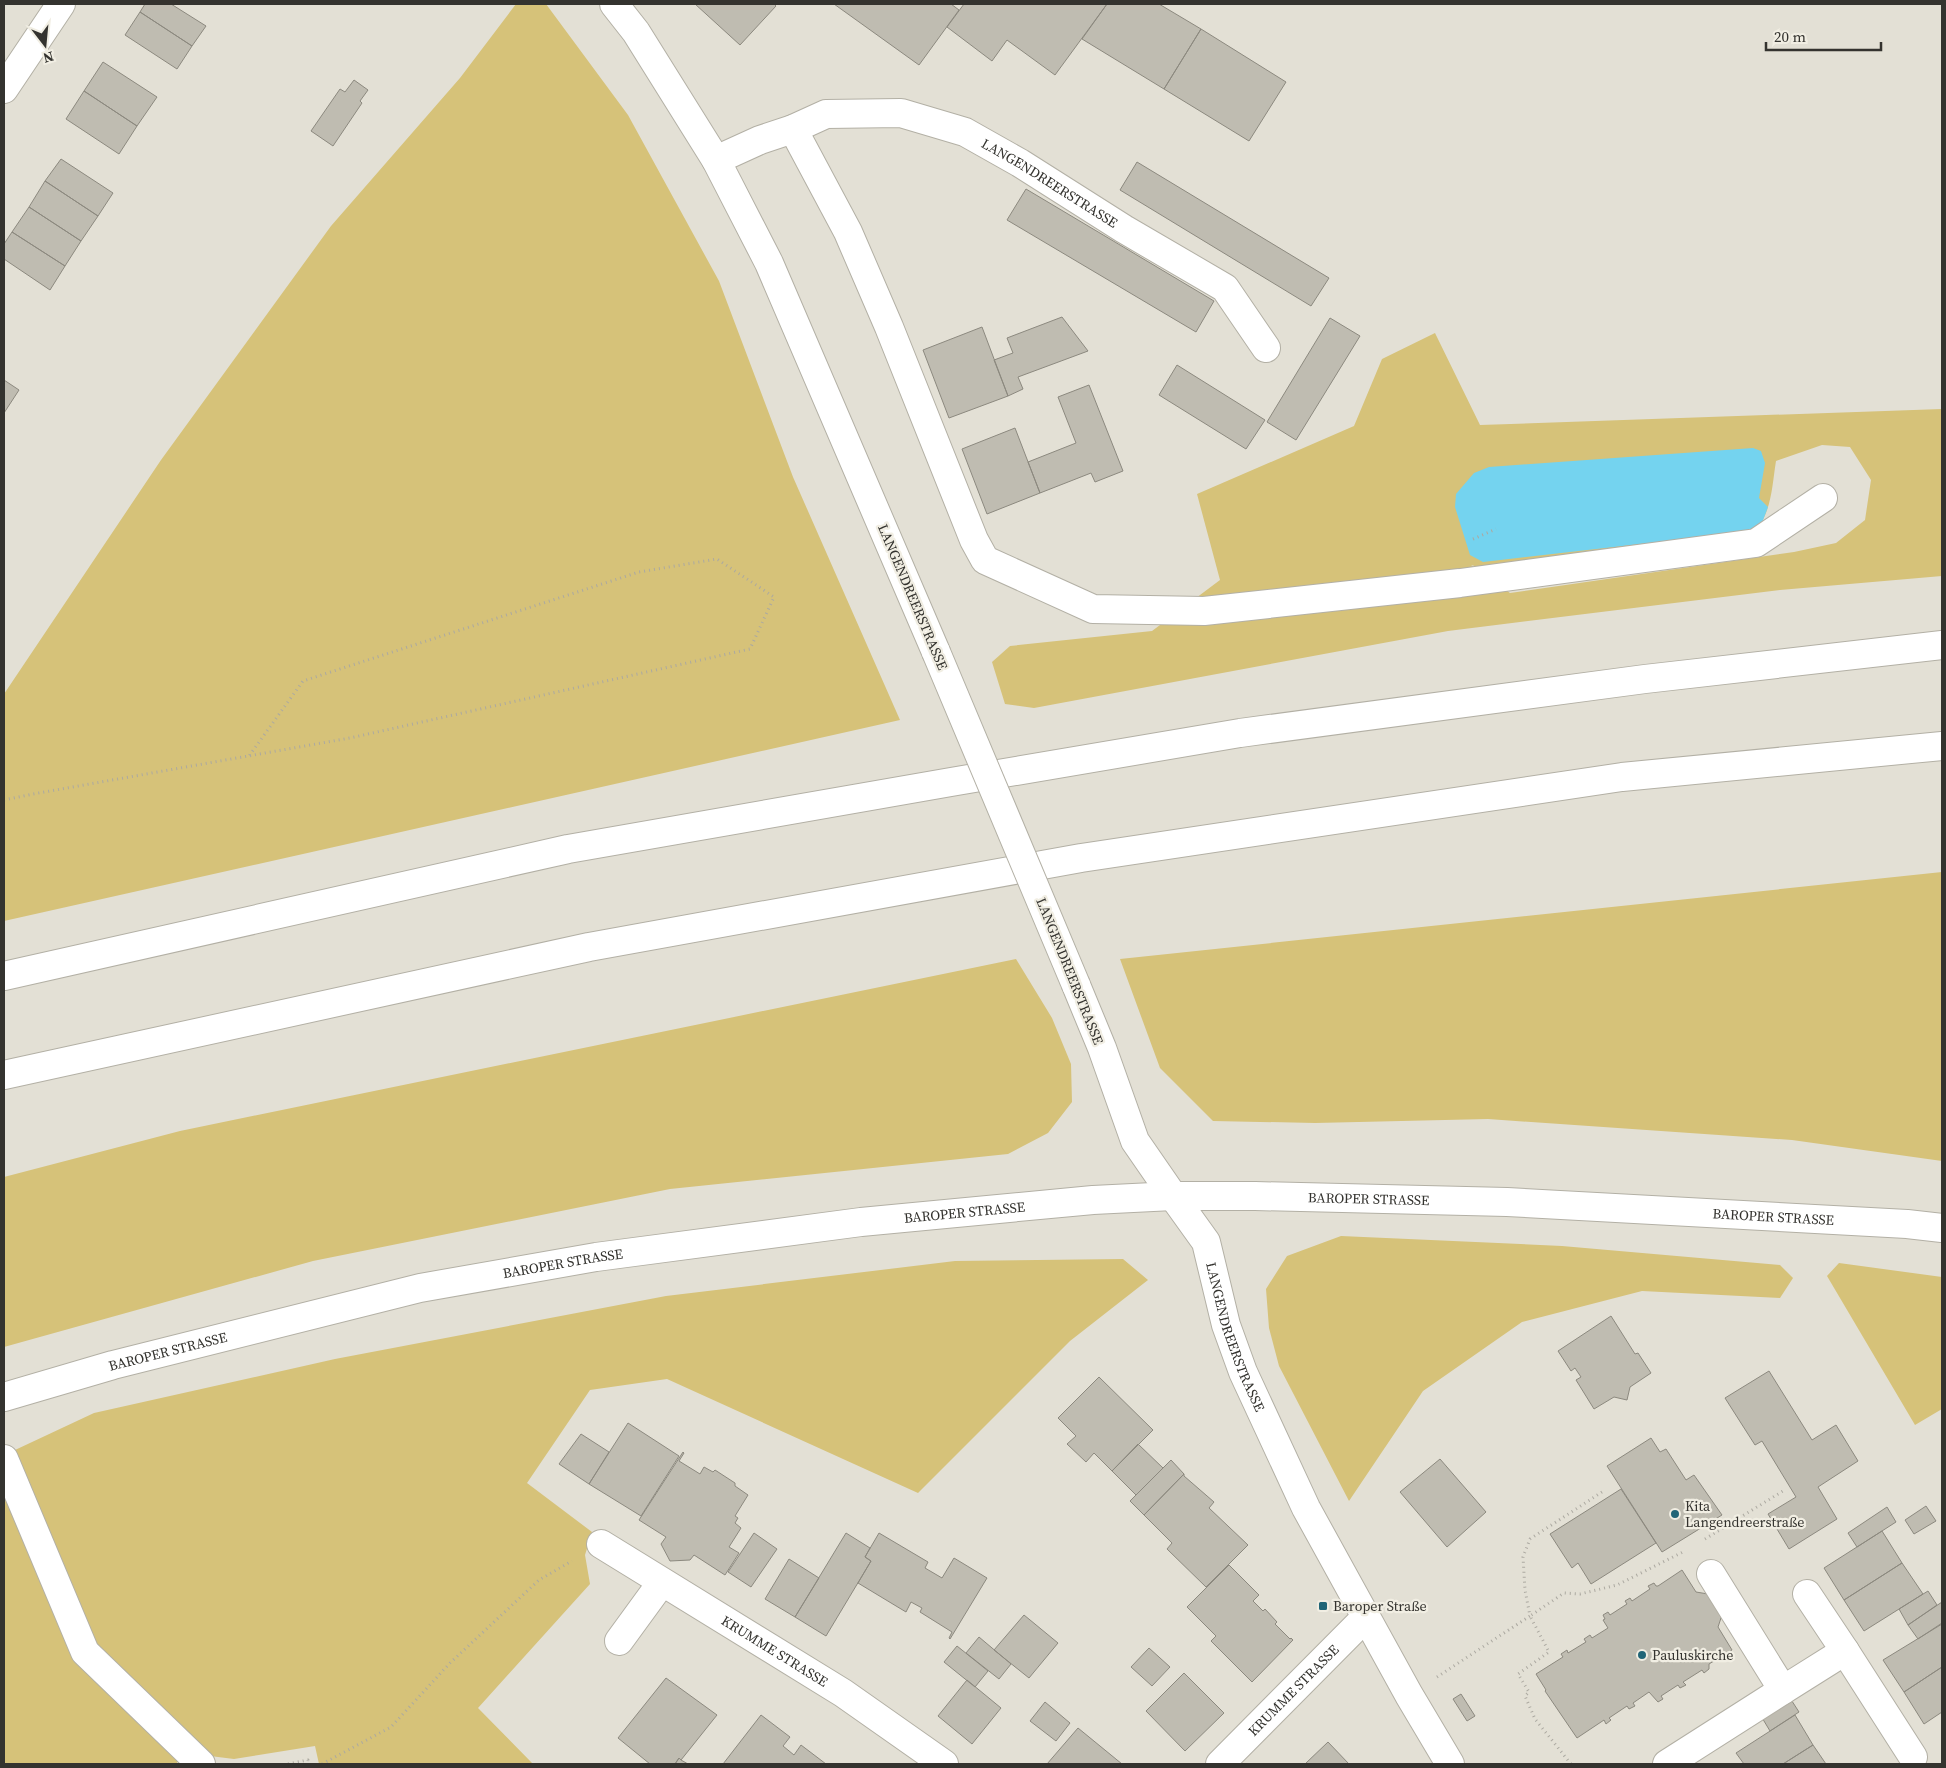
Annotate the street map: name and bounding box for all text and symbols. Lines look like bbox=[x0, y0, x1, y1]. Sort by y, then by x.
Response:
north arrow bbox=[20, 20, 70, 70]
scale bar bbox=[1766, 20, 1881, 52]
text: 20 m bbox=[1774, 26, 1806, 47]
text: N bbox=[41, 46, 56, 69]
street label: LANGENDREERSTRASSE bbox=[978, 133, 1122, 233]
street label: LANGENDREERSTRASSE bbox=[873, 521, 953, 673]
street label: LANGENDREERSTRASSE bbox=[1031, 895, 1109, 1047]
street label: BAROPER STRASSE bbox=[1308, 1187, 1430, 1210]
street label: BAROPER STRASSE bbox=[903, 1197, 1026, 1228]
street label: BAROPER STRASSE bbox=[1712, 1203, 1834, 1230]
street label: BAROPER STRASSE bbox=[501, 1244, 624, 1283]
street label: LANGENDREERSTRASSE bbox=[1201, 1260, 1270, 1415]
street label: BAROPER STRASSE bbox=[106, 1327, 229, 1376]
place label: Kita Langendreerstraße bbox=[1685, 1496, 1804, 1532]
marker: Kita Langendreerstraße bbox=[1669, 1508, 1681, 1520]
place label: Baroper Straße bbox=[1333, 1596, 1427, 1616]
marker: Baroper Straße bbox=[1317, 1600, 1329, 1612]
street label: KRUMME STRASSE bbox=[718, 1611, 832, 1691]
street label: KRUMME STRASSE bbox=[1243, 1640, 1343, 1740]
place label: Pauluskirche bbox=[1652, 1645, 1734, 1665]
marker: Pauluskirche bbox=[1636, 1649, 1648, 1661]

